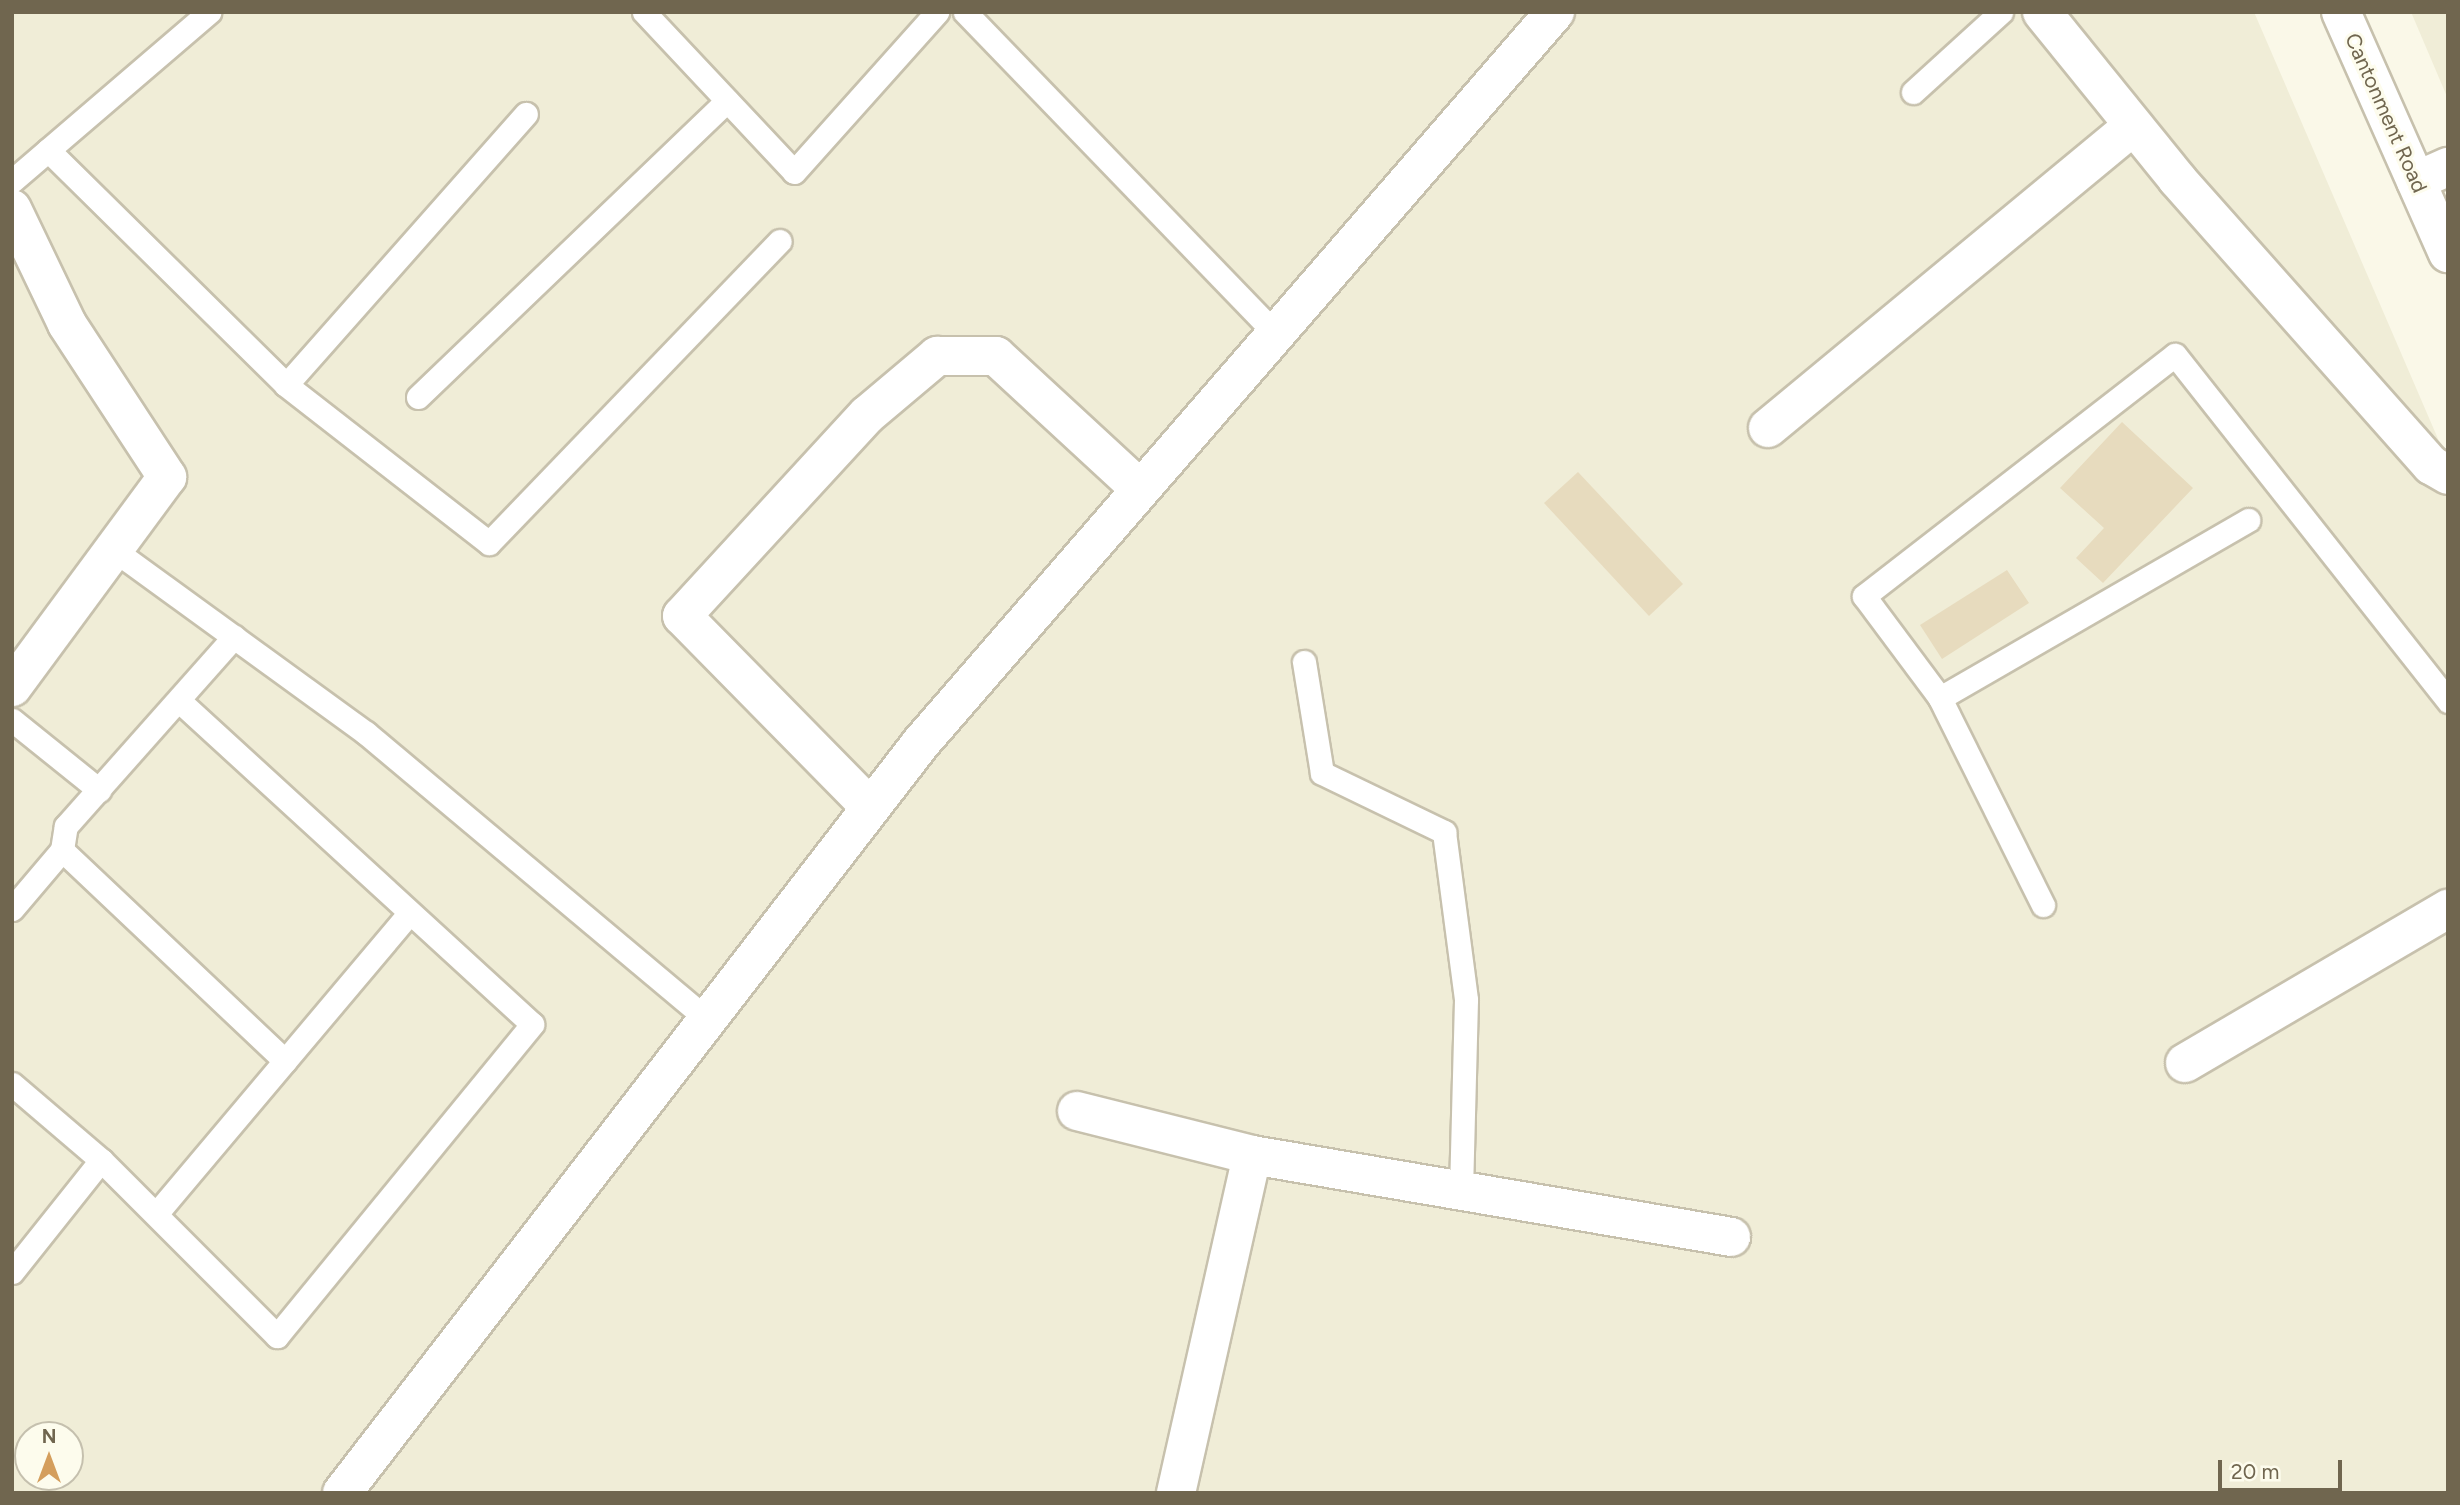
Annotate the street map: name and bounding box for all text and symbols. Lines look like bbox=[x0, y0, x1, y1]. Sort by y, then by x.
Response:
street label: Cantonment Road bbox=[2340, 29, 2432, 197]
north arrow bbox=[14, 1421, 84, 1491]
text: N bbox=[42, 1425, 56, 1448]
scale bar bbox=[2222, 1446, 2346, 1490]
text: 20 m bbox=[2231, 1459, 2279, 1484]

